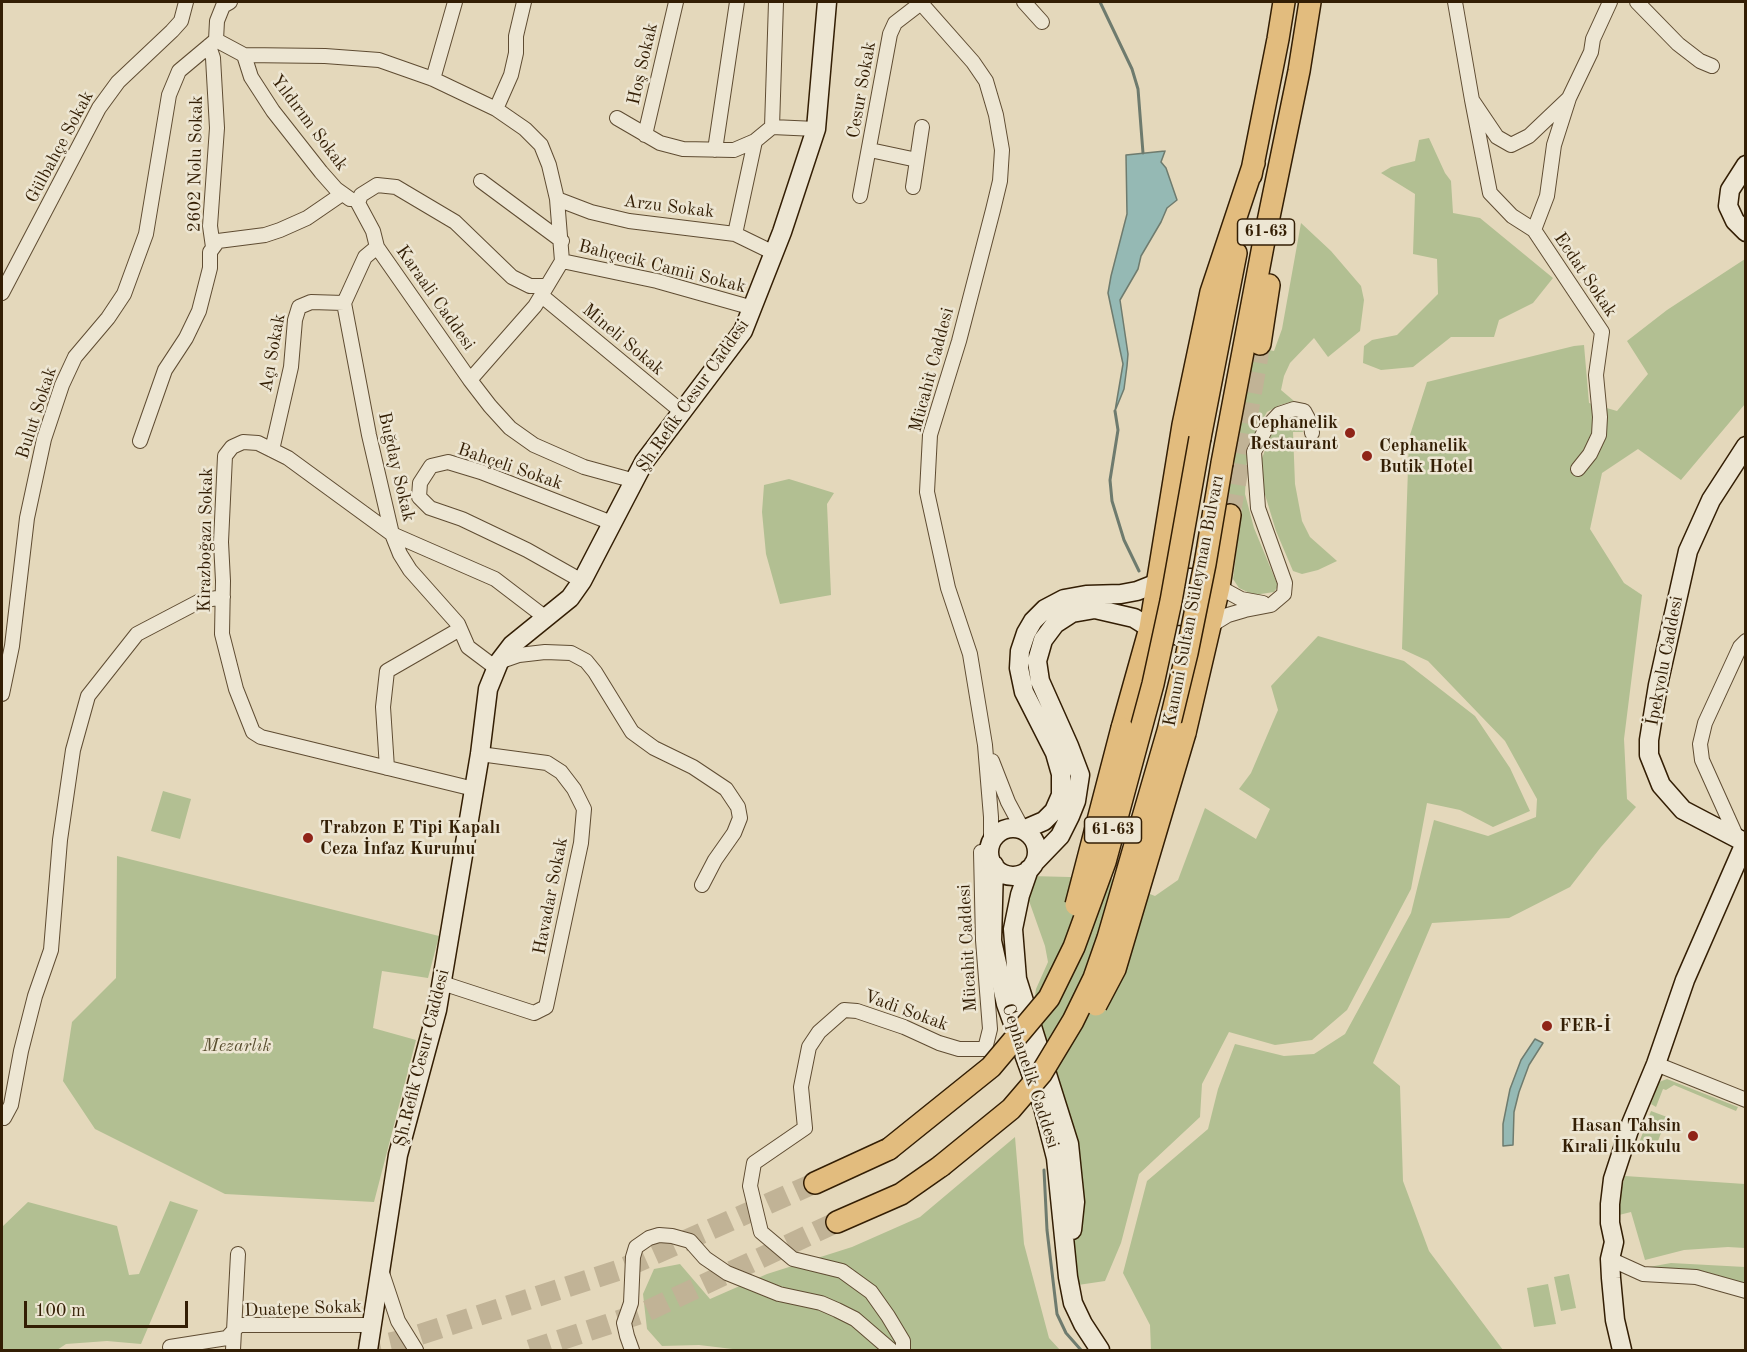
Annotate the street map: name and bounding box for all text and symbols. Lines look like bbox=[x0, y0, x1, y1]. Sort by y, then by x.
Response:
street label: Hoş Sokak bbox=[623, 21, 663, 107]
street label: Cesur Sokak bbox=[843, 40, 881, 140]
street label: Yıldırım Sokak bbox=[266, 70, 352, 176]
street label: Gülbahçe Sokak bbox=[21, 87, 99, 207]
street label: 2602 Nolu Sokak bbox=[184, 95, 208, 233]
street label: Arzu Sokak bbox=[622, 191, 716, 223]
road number: 61-63 bbox=[1238, 219, 1294, 245]
street label: Ecdat Sokak bbox=[1549, 229, 1621, 321]
street label: Bahçecik Camii Sokak bbox=[576, 236, 748, 298]
street label: Karaali Caddesi bbox=[391, 241, 479, 355]
street label: Mineli Sokak bbox=[578, 299, 668, 381]
street label: Mücahit Caddesi bbox=[905, 305, 959, 435]
street label: Açı Sokak bbox=[255, 312, 291, 394]
street label: Şh.Refik Cesur Caddesi bbox=[632, 315, 754, 477]
street label: Bulut Sokak bbox=[12, 364, 62, 462]
street label: Buğday Sokak bbox=[373, 410, 419, 524]
place label: Cephanelik Restaurant bbox=[1249, 412, 1338, 454]
marker: Cephanelik Restaurant bbox=[1343, 426, 1357, 440]
place label: Cephanelik Butik Hotel bbox=[1379, 435, 1473, 478]
street label: Bahçeli Sokak bbox=[455, 439, 565, 495]
marker: Cephanelik Butik Hotel bbox=[1360, 449, 1374, 463]
street label: Kirazboğazı Sokak bbox=[194, 467, 218, 613]
street label: Kanuni Sultan Süleyman Bulvarı bbox=[1159, 474, 1229, 728]
street label: İpekyolu Caddesi bbox=[1642, 594, 1688, 728]
place label: Trabzon E Tipi Kapalı Ceza İnfaz Kurumu bbox=[320, 817, 500, 860]
road number: 61-63 bbox=[1084, 817, 1142, 843]
marker: Trabzon E Tipi Kapalı Ceza İnfaz Kurumu bbox=[301, 831, 315, 845]
street label: Havadar Sokak bbox=[529, 836, 573, 956]
street label: Mücahit Caddesi bbox=[954, 883, 982, 1013]
street label: Şh.Refik Cesur Caddesi bbox=[390, 967, 454, 1149]
street label: Vadi Sokak bbox=[861, 986, 951, 1036]
street label: Cephanelik Caddesi bbox=[996, 1001, 1064, 1151]
place label: FER-İ bbox=[1559, 1015, 1611, 1037]
marker: FER-İ bbox=[1540, 1019, 1554, 1033]
park label: Mezarlık bbox=[203, 1035, 271, 1057]
place label: Hasan Tahsin Kırali İlkokulu bbox=[1561, 1115, 1681, 1158]
marker: Hasan Tahsin Kırali İlkokulu bbox=[1686, 1129, 1700, 1143]
scale bar bbox=[27, 1289, 190, 1327]
street label: Duatepe Sokak bbox=[244, 1296, 362, 1322]
text: 100 m bbox=[35, 1302, 86, 1320]

